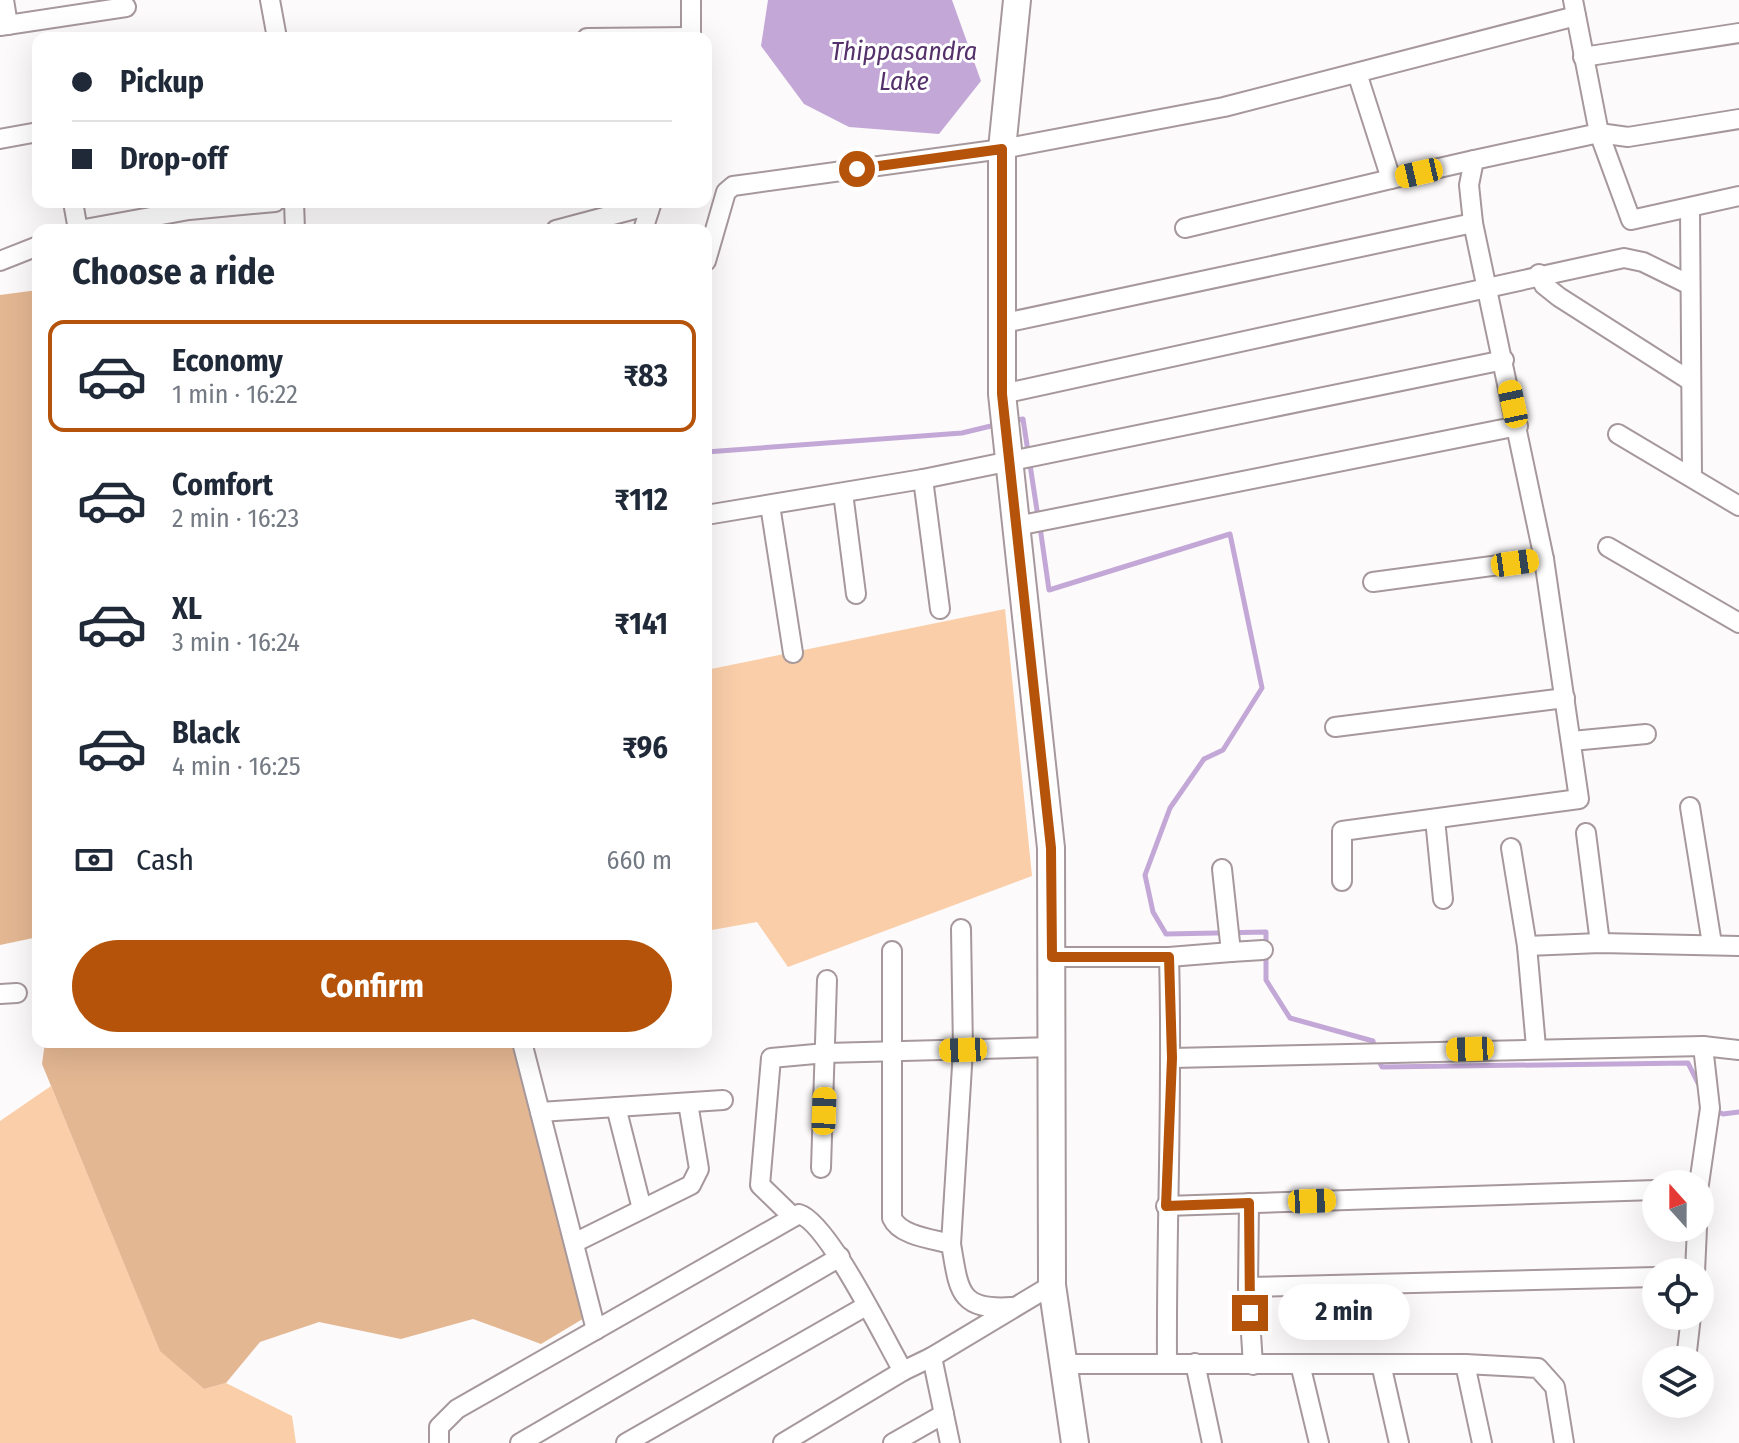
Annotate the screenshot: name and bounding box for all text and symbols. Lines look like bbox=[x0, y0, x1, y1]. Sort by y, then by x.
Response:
water label: Thippasandra Lake bbox=[831, 36, 977, 97]
text: Pickup bbox=[120, 64, 204, 100]
text: Drop-off bbox=[120, 141, 227, 177]
route start bbox=[839, 151, 875, 187]
car bbox=[1393, 156, 1445, 190]
text: Choose a ride bbox=[72, 250, 275, 294]
icon: car bbox=[76, 340, 148, 412]
text: Economy bbox=[172, 343, 283, 379]
text: ₹83 bbox=[624, 358, 668, 394]
car bbox=[1496, 378, 1530, 430]
text: 1 min · 16:22 bbox=[172, 379, 298, 410]
icon: car bbox=[76, 464, 148, 536]
text: Comfort bbox=[172, 467, 273, 503]
text: ₹112 bbox=[615, 482, 668, 518]
text: 2 min · 16:23 bbox=[172, 503, 299, 534]
car bbox=[1490, 548, 1540, 578]
icon: car bbox=[76, 588, 148, 660]
text: XL bbox=[172, 591, 202, 627]
text: ₹141 bbox=[615, 606, 668, 642]
text: 3 min · 16:24 bbox=[172, 627, 300, 658]
icon: car bbox=[76, 712, 148, 784]
text: Black bbox=[172, 715, 240, 751]
text: ₹96 bbox=[622, 730, 668, 766]
text: 4 min · 16:25 bbox=[172, 751, 301, 782]
icon: cash bbox=[72, 838, 116, 882]
text: Cash bbox=[136, 842, 194, 878]
text: 660 m bbox=[607, 845, 672, 876]
button: Confirm bbox=[72, 940, 672, 1032]
car bbox=[1446, 1036, 1494, 1062]
car bbox=[939, 1037, 987, 1063]
car bbox=[811, 1087, 837, 1135]
north arrow bbox=[1642, 1170, 1714, 1242]
map controls bbox=[1642, 1170, 1714, 1418]
car bbox=[1288, 1188, 1336, 1214]
button: locate bbox=[1642, 1258, 1714, 1330]
callout: 2 min bbox=[1278, 1285, 1410, 1341]
route end bbox=[1232, 1295, 1268, 1331]
text: 2 min bbox=[1315, 1296, 1373, 1327]
button: layers bbox=[1642, 1346, 1714, 1418]

